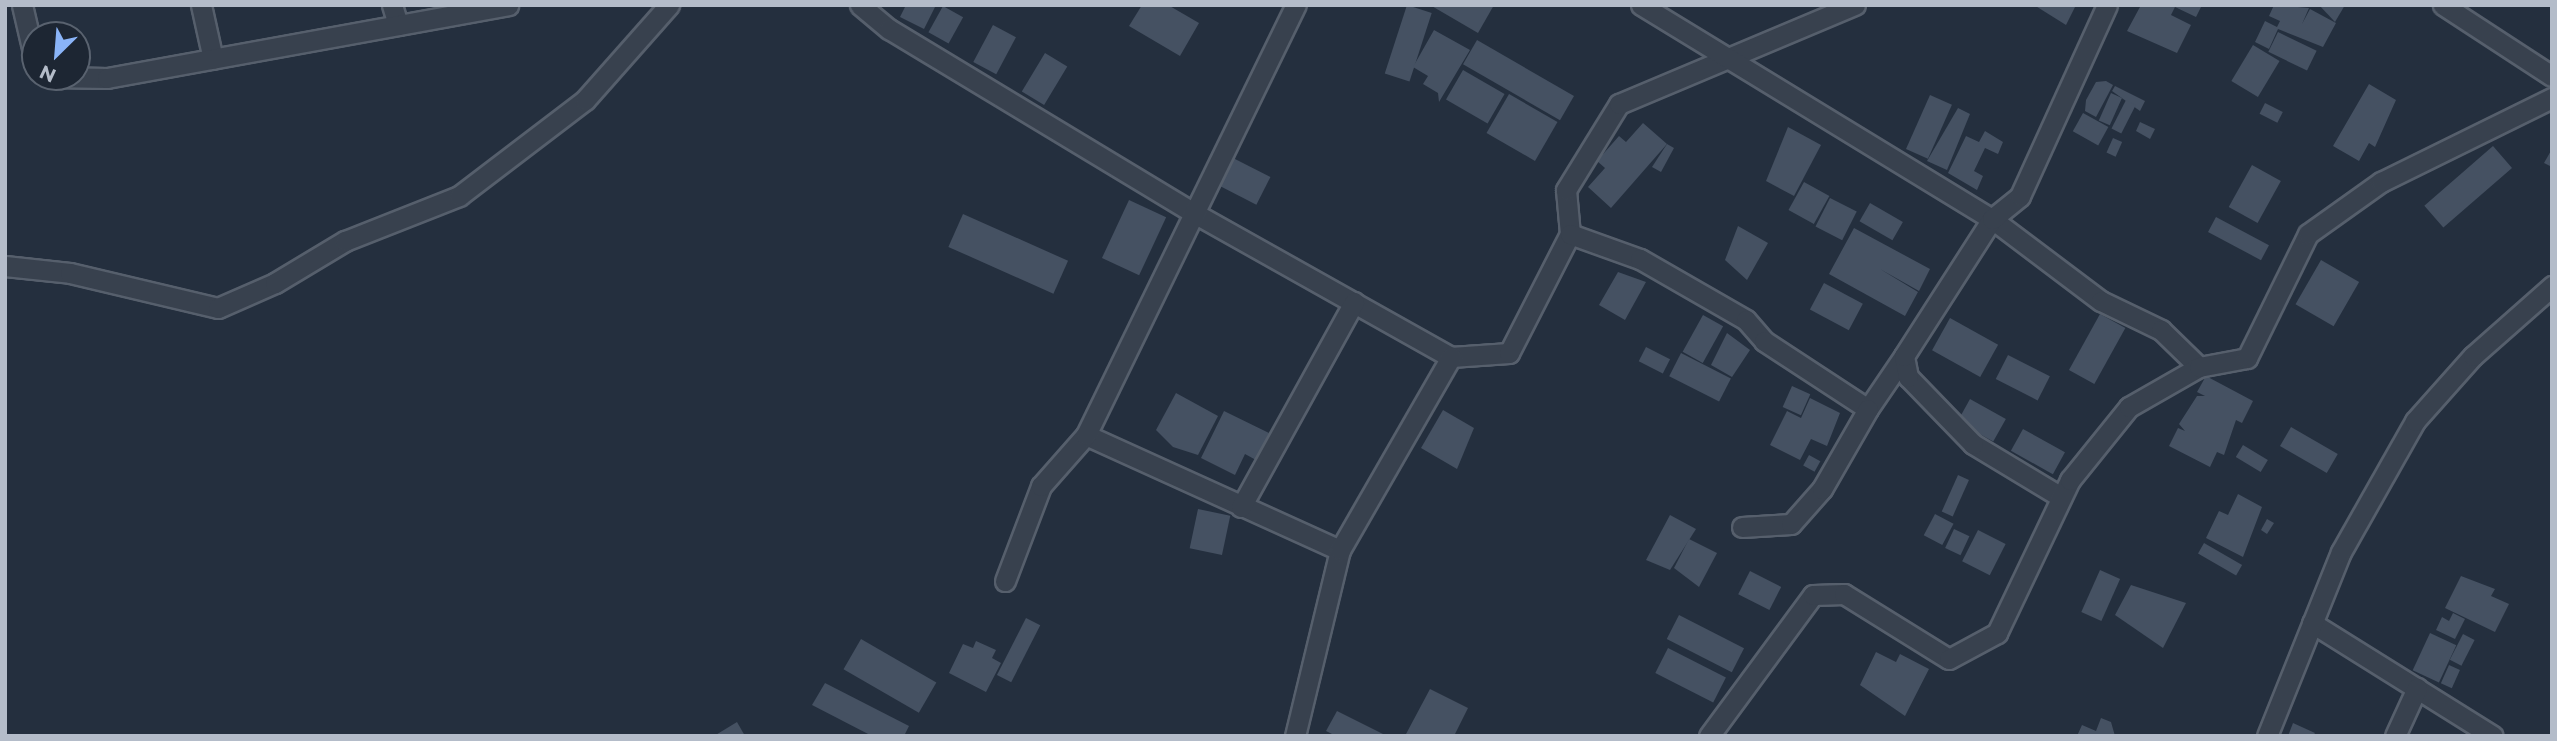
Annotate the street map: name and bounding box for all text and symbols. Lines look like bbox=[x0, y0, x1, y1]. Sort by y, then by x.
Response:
north arrow bbox=[21, 21, 91, 91]
text: N bbox=[36, 60, 60, 87]

